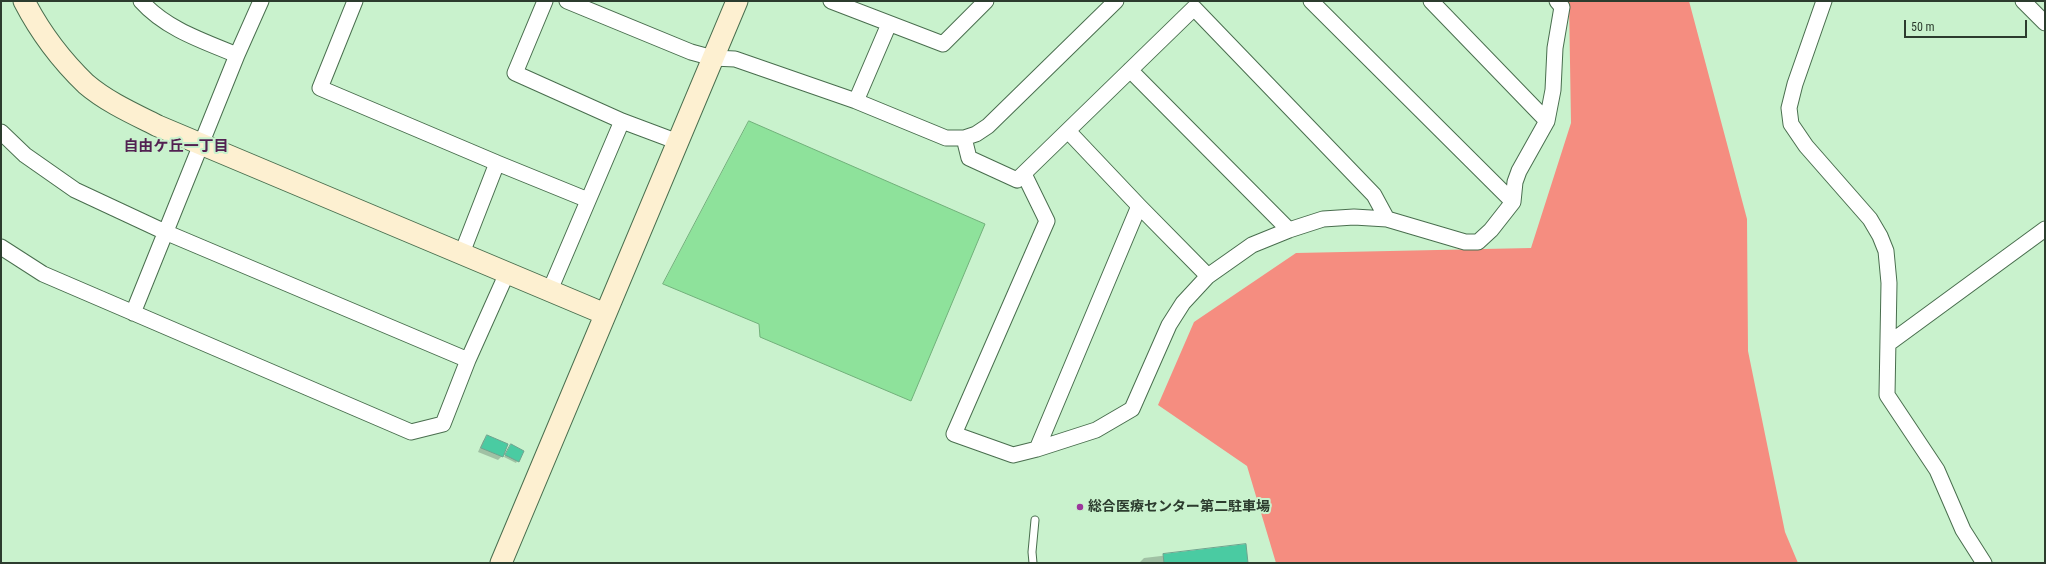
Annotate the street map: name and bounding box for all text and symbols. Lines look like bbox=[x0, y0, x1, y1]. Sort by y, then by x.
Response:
scale bar bbox=[1906, 12, 2029, 38]
text: 50 m bbox=[1911, 20, 1935, 34]
district label: 自由ケ丘一丁目 bbox=[124, 138, 228, 156]
place label: 総合医療センター第二駐車場 bbox=[1088, 499, 1270, 515]
marker: 総合医療センター第二駐車場 bbox=[1075, 502, 1085, 512]

